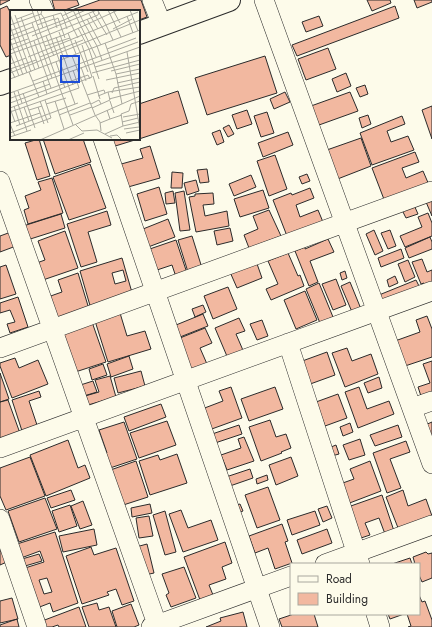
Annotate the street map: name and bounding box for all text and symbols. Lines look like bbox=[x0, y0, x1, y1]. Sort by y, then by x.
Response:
inset map bbox=[10, 10, 140, 140]
legend bbox=[290, 563, 420, 615]
text: Road bbox=[326, 570, 352, 588]
text: Building bbox=[326, 590, 368, 608]

